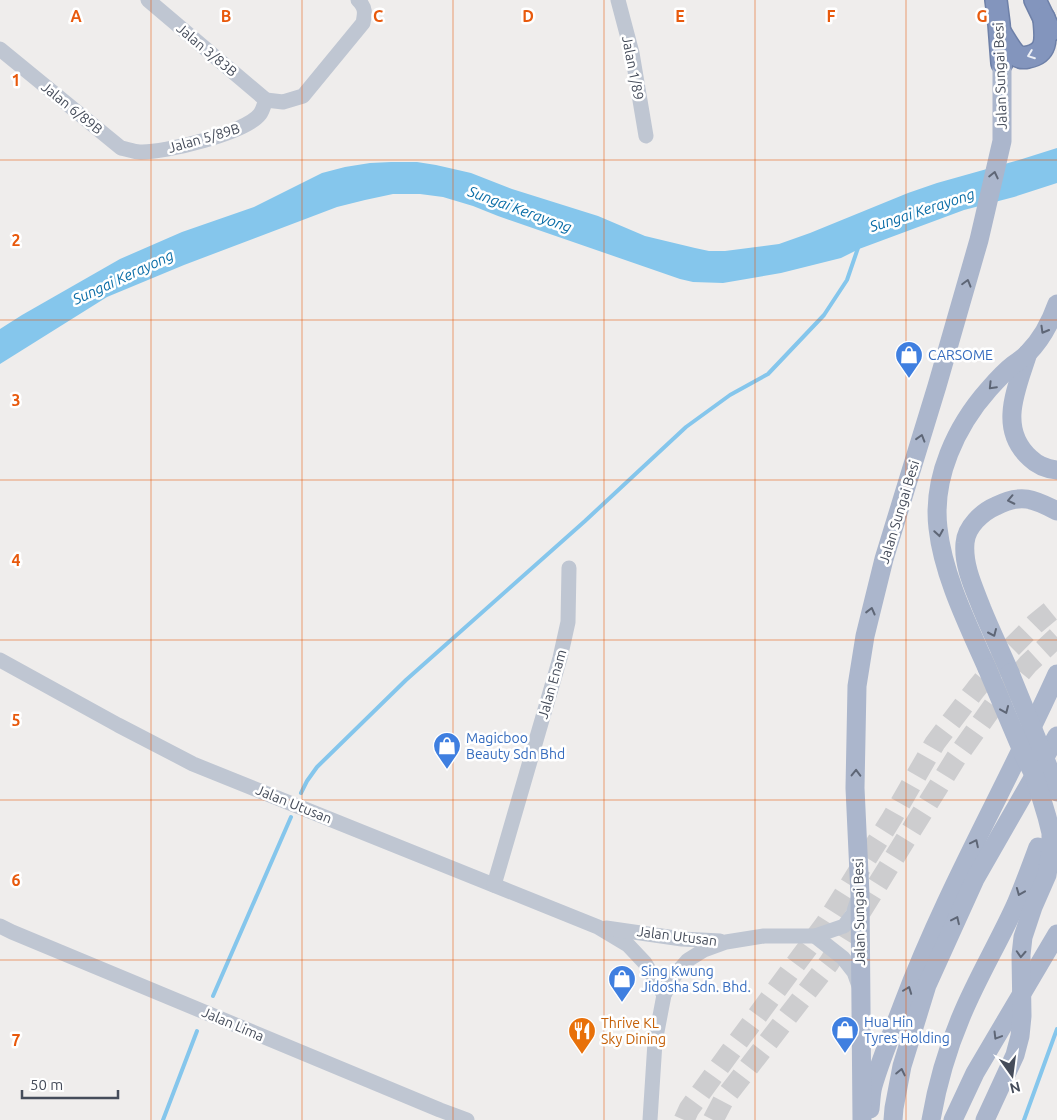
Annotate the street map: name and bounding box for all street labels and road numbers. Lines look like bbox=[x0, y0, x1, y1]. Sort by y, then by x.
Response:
street label: Jalan 3/83B bbox=[174, 20, 241, 80]
street label: Jalan Sungai Besi bbox=[990, 22, 1010, 130]
street label: Jalan 1/89 bbox=[619, 35, 647, 101]
street label: Jalan 6/89B bbox=[38, 79, 106, 138]
street label: Jalan 5/89B bbox=[166, 120, 242, 156]
street label: Jalan Sungai Besi bbox=[876, 458, 922, 566]
street label: Jalan Enam bbox=[534, 648, 570, 720]
street label: Jalan Utusan bbox=[254, 782, 334, 826]
street label: Jalan Sungai Besi bbox=[850, 858, 868, 966]
street label: Jalan Utusan bbox=[636, 923, 718, 949]
street label: Jalan Lima bbox=[200, 1004, 266, 1044]

